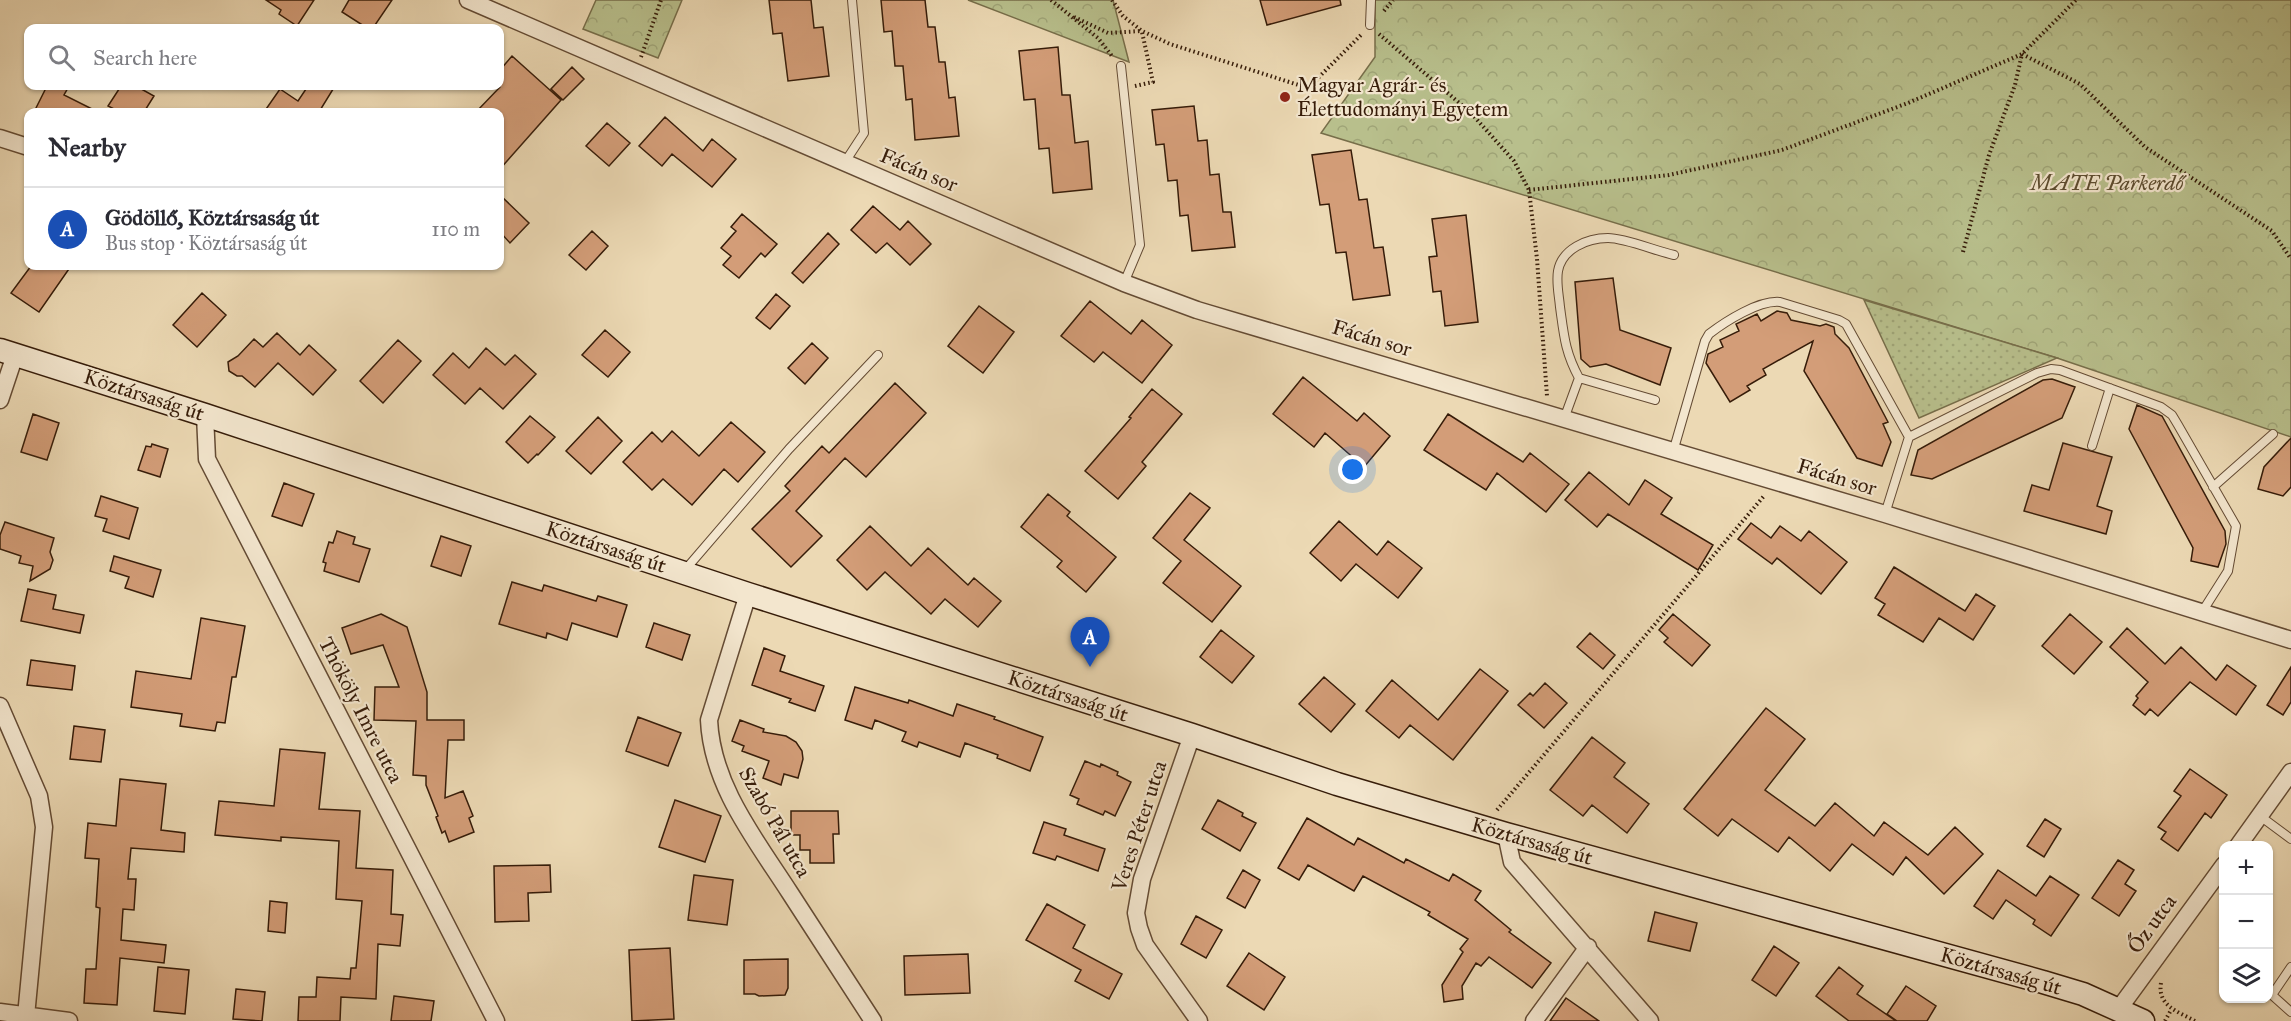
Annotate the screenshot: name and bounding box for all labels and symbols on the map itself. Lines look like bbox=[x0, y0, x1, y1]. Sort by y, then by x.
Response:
place label: Magyar Agrár- és Élettudományi Egyetem bbox=[1297, 72, 1509, 122]
marker: Magyar Agrár- és Élettudományi Egyetem bbox=[1278, 90, 1292, 104]
street label: Fácán sor bbox=[876, 142, 962, 198]
park label: MATE Parkerdő bbox=[2029, 170, 2187, 196]
street label: Fácán sor bbox=[1329, 314, 1415, 362]
street label: Köztársaság út bbox=[80, 363, 208, 427]
street label: Fácán sor bbox=[1794, 453, 1880, 501]
your location bbox=[1338, 455, 1367, 484]
street label: Köztársaság út bbox=[542, 515, 670, 579]
pin: A bbox=[1070, 618, 1110, 667]
street label: Thököly Imre utca bbox=[313, 633, 409, 788]
street label: Köztársaság út bbox=[1004, 664, 1132, 728]
street label: Veres Péter utca bbox=[1105, 757, 1172, 895]
street label: Szabó Pál utca bbox=[733, 762, 817, 882]
street label: Köztársaság út bbox=[1468, 811, 1596, 871]
street label: Őz utca bbox=[2121, 889, 2182, 959]
street label: Köztársaság út bbox=[1937, 941, 2065, 1001]

